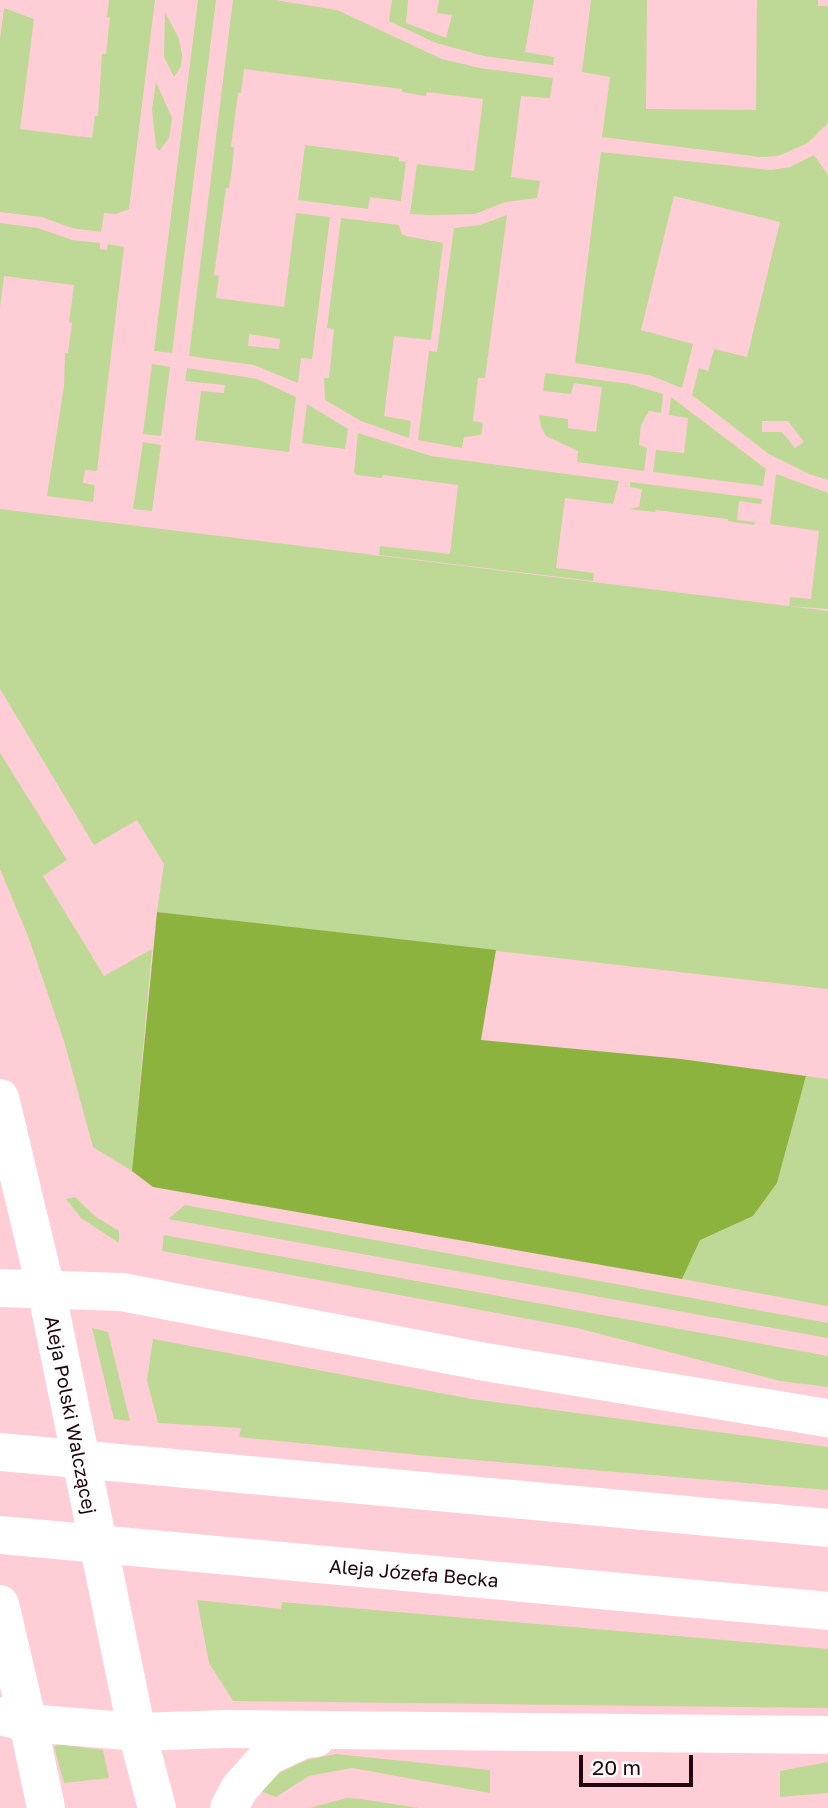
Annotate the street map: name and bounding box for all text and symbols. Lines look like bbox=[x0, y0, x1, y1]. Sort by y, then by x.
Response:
street label: Aleja Polski Walczącej bbox=[41, 1314, 101, 1516]
street label: Aleja Józefa Becka bbox=[328, 1554, 500, 1592]
scale bar bbox=[583, 1742, 697, 1786]
text: 20 m bbox=[592, 1754, 641, 1780]

